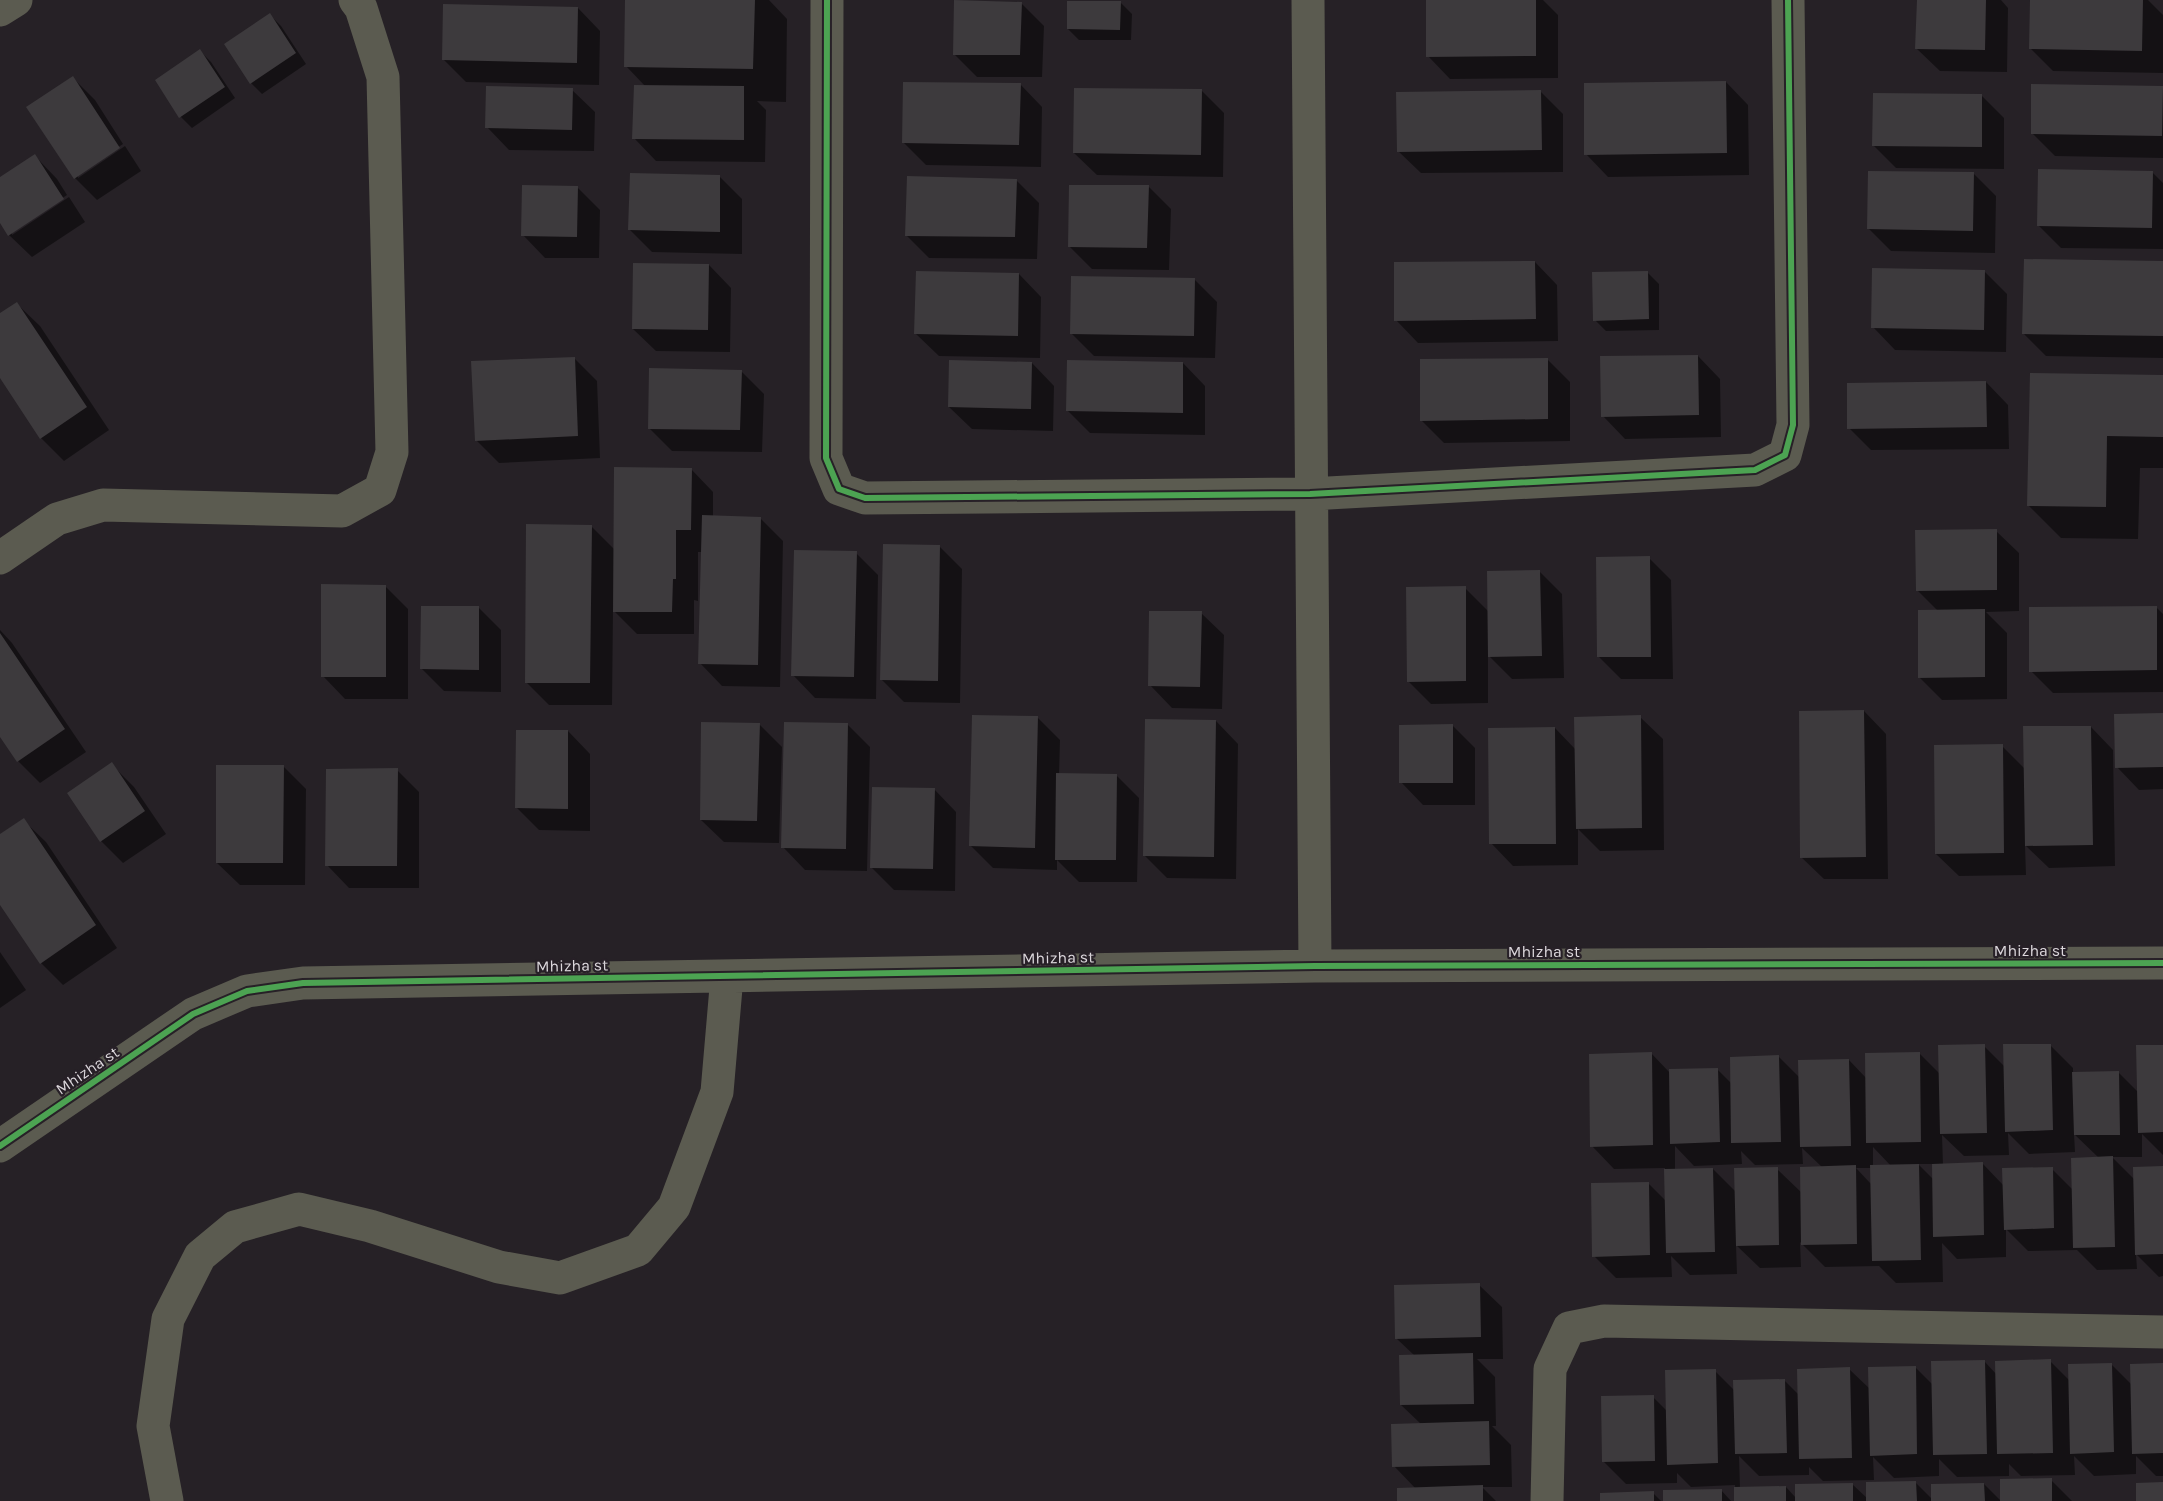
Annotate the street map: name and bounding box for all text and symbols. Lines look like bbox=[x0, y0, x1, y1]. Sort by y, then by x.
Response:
street label: Mhizha st bbox=[1994, 941, 2066, 960]
street label: Mhizha st bbox=[1508, 942, 1580, 961]
street label: Mhizha st bbox=[1022, 947, 1094, 968]
street label: Mhizha st bbox=[536, 955, 608, 976]
street label: Mhizha st bbox=[52, 1042, 123, 1098]

